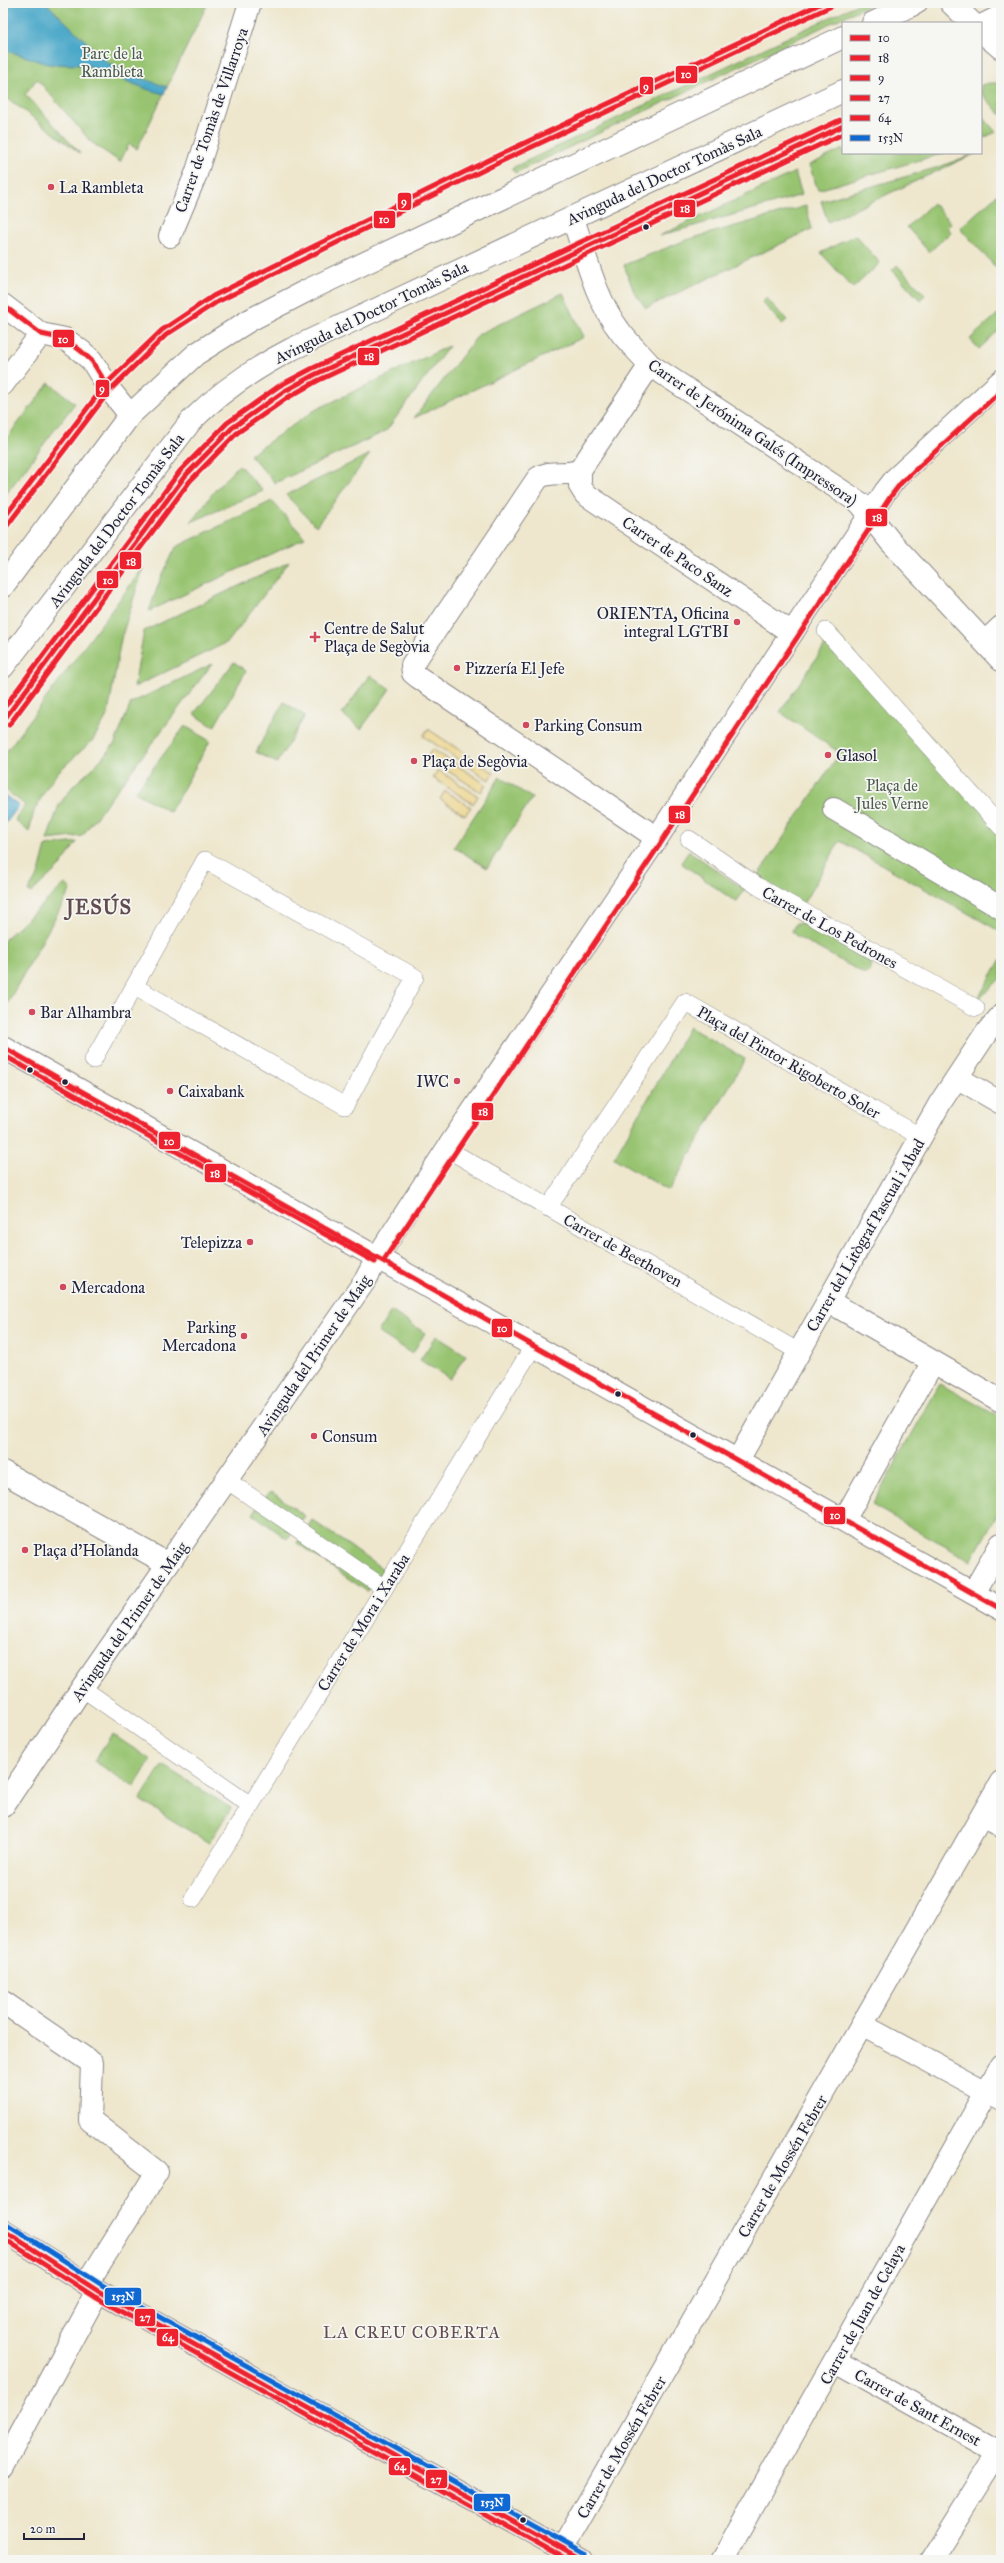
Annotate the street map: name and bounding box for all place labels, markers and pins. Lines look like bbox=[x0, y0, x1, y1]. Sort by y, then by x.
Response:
place label: La Rambleta bbox=[59, 178, 144, 197]
marker: La Rambleta bbox=[46, 182, 56, 192]
unlabelled marker bbox=[641, 222, 651, 232]
place label: ORIENTA, Oficina integral LGTBI bbox=[597, 604, 729, 642]
marker: ORIENTA, Oficina integral LGTBI bbox=[732, 617, 742, 627]
place label: Centre de Salut Plaça de Segòvia bbox=[324, 619, 430, 657]
marker: Centre de Salut Plaça de Segòvia bbox=[309, 631, 321, 643]
place label: Pizzería El Jefe bbox=[465, 659, 565, 679]
marker: Pizzería El Jefe bbox=[452, 663, 462, 673]
place label: Parking Consum bbox=[534, 716, 643, 736]
marker: Parking Consum bbox=[521, 720, 531, 730]
place label: Glasol bbox=[836, 746, 878, 765]
marker: Glasol bbox=[823, 750, 833, 760]
place label: Plaça de Segòvia bbox=[422, 752, 528, 772]
marker: Plaça de Segòvia bbox=[409, 756, 419, 766]
place label: Bar Alhambra bbox=[40, 1003, 132, 1022]
marker: Bar Alhambra bbox=[27, 1007, 37, 1017]
unlabelled marker bbox=[25, 1065, 35, 1075]
place label: IWC bbox=[416, 1072, 449, 1091]
marker: IWC bbox=[452, 1076, 462, 1086]
unlabelled marker bbox=[60, 1077, 70, 1087]
place label: Caixabank bbox=[178, 1082, 245, 1101]
marker: Caixabank bbox=[165, 1086, 175, 1096]
place label: Telepizza bbox=[181, 1233, 242, 1252]
marker: Telepizza bbox=[245, 1237, 255, 1247]
place label: Mercadona bbox=[71, 1278, 145, 1297]
marker: Mercadona bbox=[58, 1282, 68, 1292]
place label: Parking Mercadona bbox=[162, 1318, 237, 1355]
marker: Parking Mercadona bbox=[239, 1331, 249, 1341]
unlabelled marker bbox=[613, 1389, 623, 1399]
place label: Consum bbox=[322, 1427, 378, 1446]
unlabelled marker bbox=[688, 1430, 698, 1440]
marker: Consum bbox=[309, 1431, 319, 1441]
place label: Plaça d'Holanda bbox=[33, 1541, 139, 1560]
marker: Plaça d'Holanda bbox=[20, 1545, 30, 1555]
unlabelled marker bbox=[518, 2515, 528, 2525]

